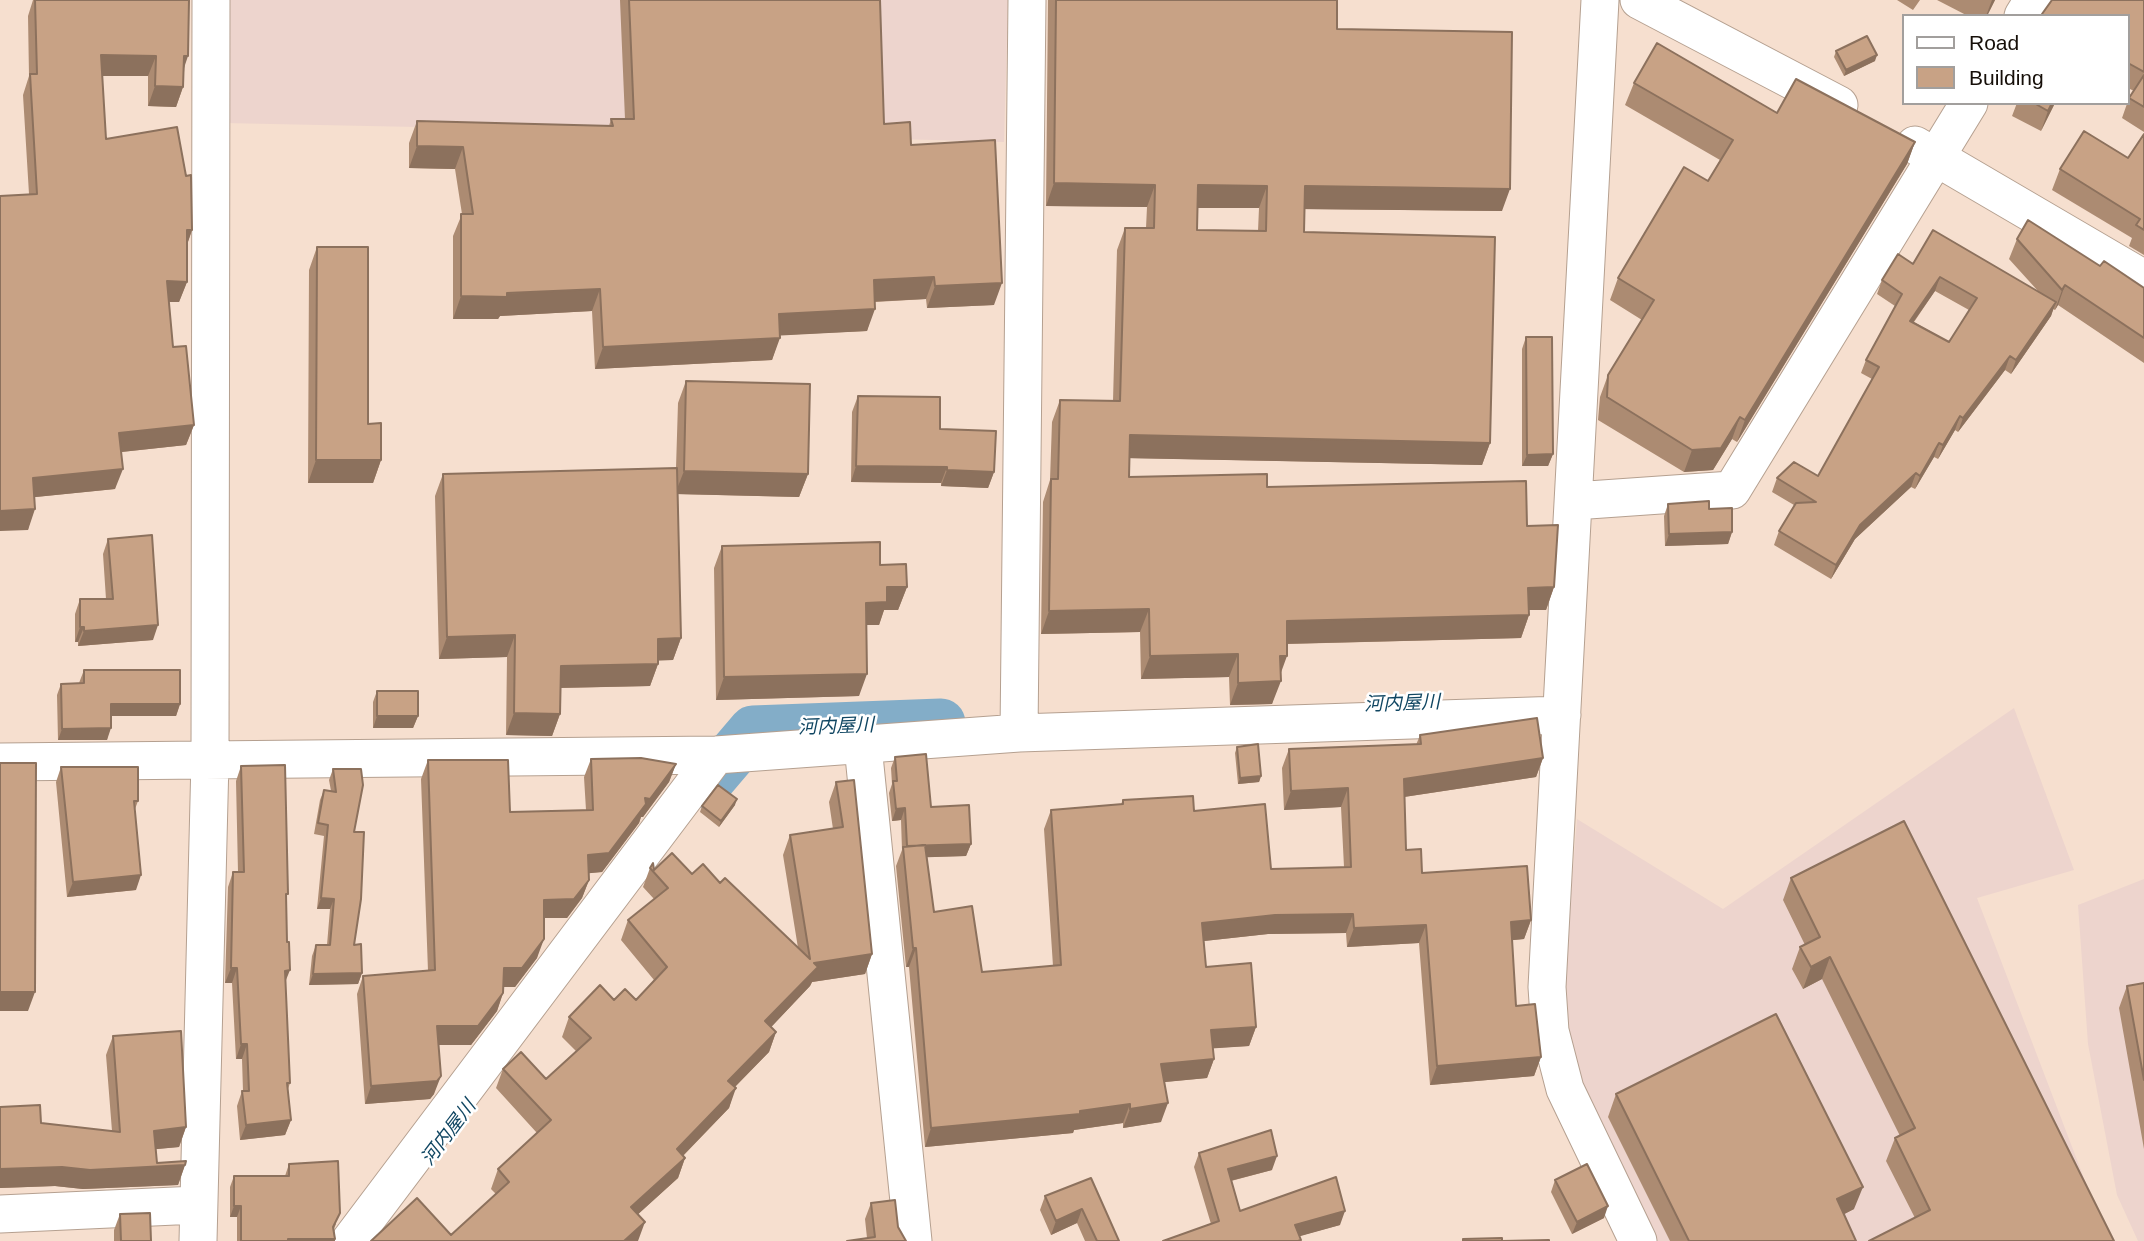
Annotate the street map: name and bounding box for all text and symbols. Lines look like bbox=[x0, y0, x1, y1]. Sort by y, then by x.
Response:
legend bbox=[1902, 14, 2130, 105]
text: Road bbox=[1969, 31, 2019, 54]
text: Building bbox=[1969, 66, 2044, 89]
water label: 河内屋川 bbox=[1364, 691, 1440, 717]
water label: 河内屋川 bbox=[798, 714, 874, 740]
water label: 河内屋川 bbox=[417, 1096, 481, 1170]

